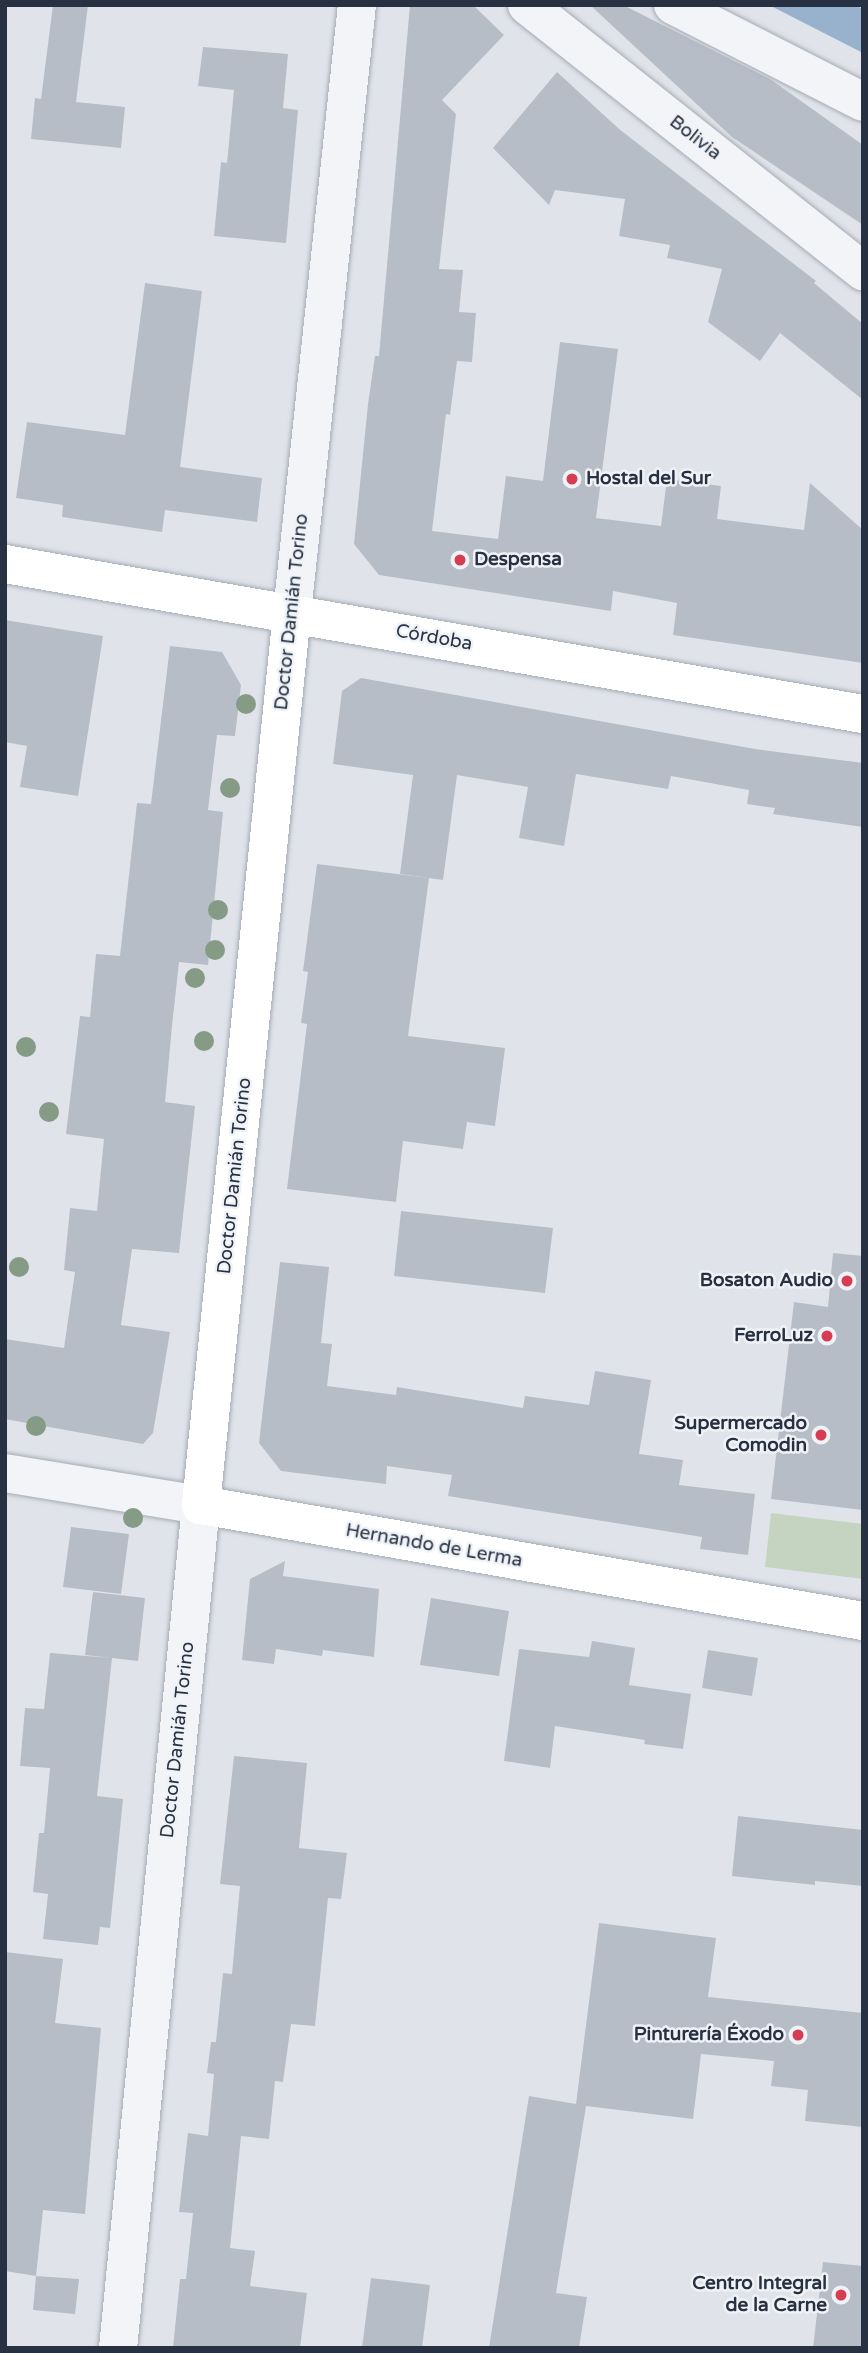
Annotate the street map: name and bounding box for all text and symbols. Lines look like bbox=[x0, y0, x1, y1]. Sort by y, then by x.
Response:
street label: Bolivia bbox=[665, 111, 725, 165]
place label: Hostal del Sur bbox=[586, 468, 711, 490]
marker: Hostal del Sur bbox=[564, 471, 580, 487]
street label: Doctor Damián Torino bbox=[270, 513, 314, 711]
place label: Despensa bbox=[474, 549, 562, 571]
marker: Despensa bbox=[452, 552, 468, 568]
street label: Córdoba bbox=[394, 620, 474, 656]
street label: Doctor Damián Torino bbox=[213, 1077, 257, 1275]
place label: Bosaton Audio bbox=[700, 1270, 833, 1292]
marker: Bosaton Audio bbox=[839, 1273, 855, 1289]
place label: FerroLuz bbox=[734, 1325, 813, 1347]
marker: FerroLuz bbox=[819, 1328, 835, 1344]
place label: Supermercado Comodin bbox=[674, 1413, 807, 1457]
marker: Supermercado Comodin bbox=[813, 1427, 829, 1443]
street label: Hernando de Lerma bbox=[344, 1519, 524, 1573]
street label: Doctor Damián Torino bbox=[156, 1641, 200, 1839]
place label: Pinturería Éxodo bbox=[634, 2024, 784, 2046]
marker: Pinturería Éxodo bbox=[790, 2027, 806, 2043]
place label: Centro Integral de la Carne bbox=[692, 2273, 827, 2317]
marker: Centro Integral de la Carne bbox=[833, 2287, 849, 2303]

